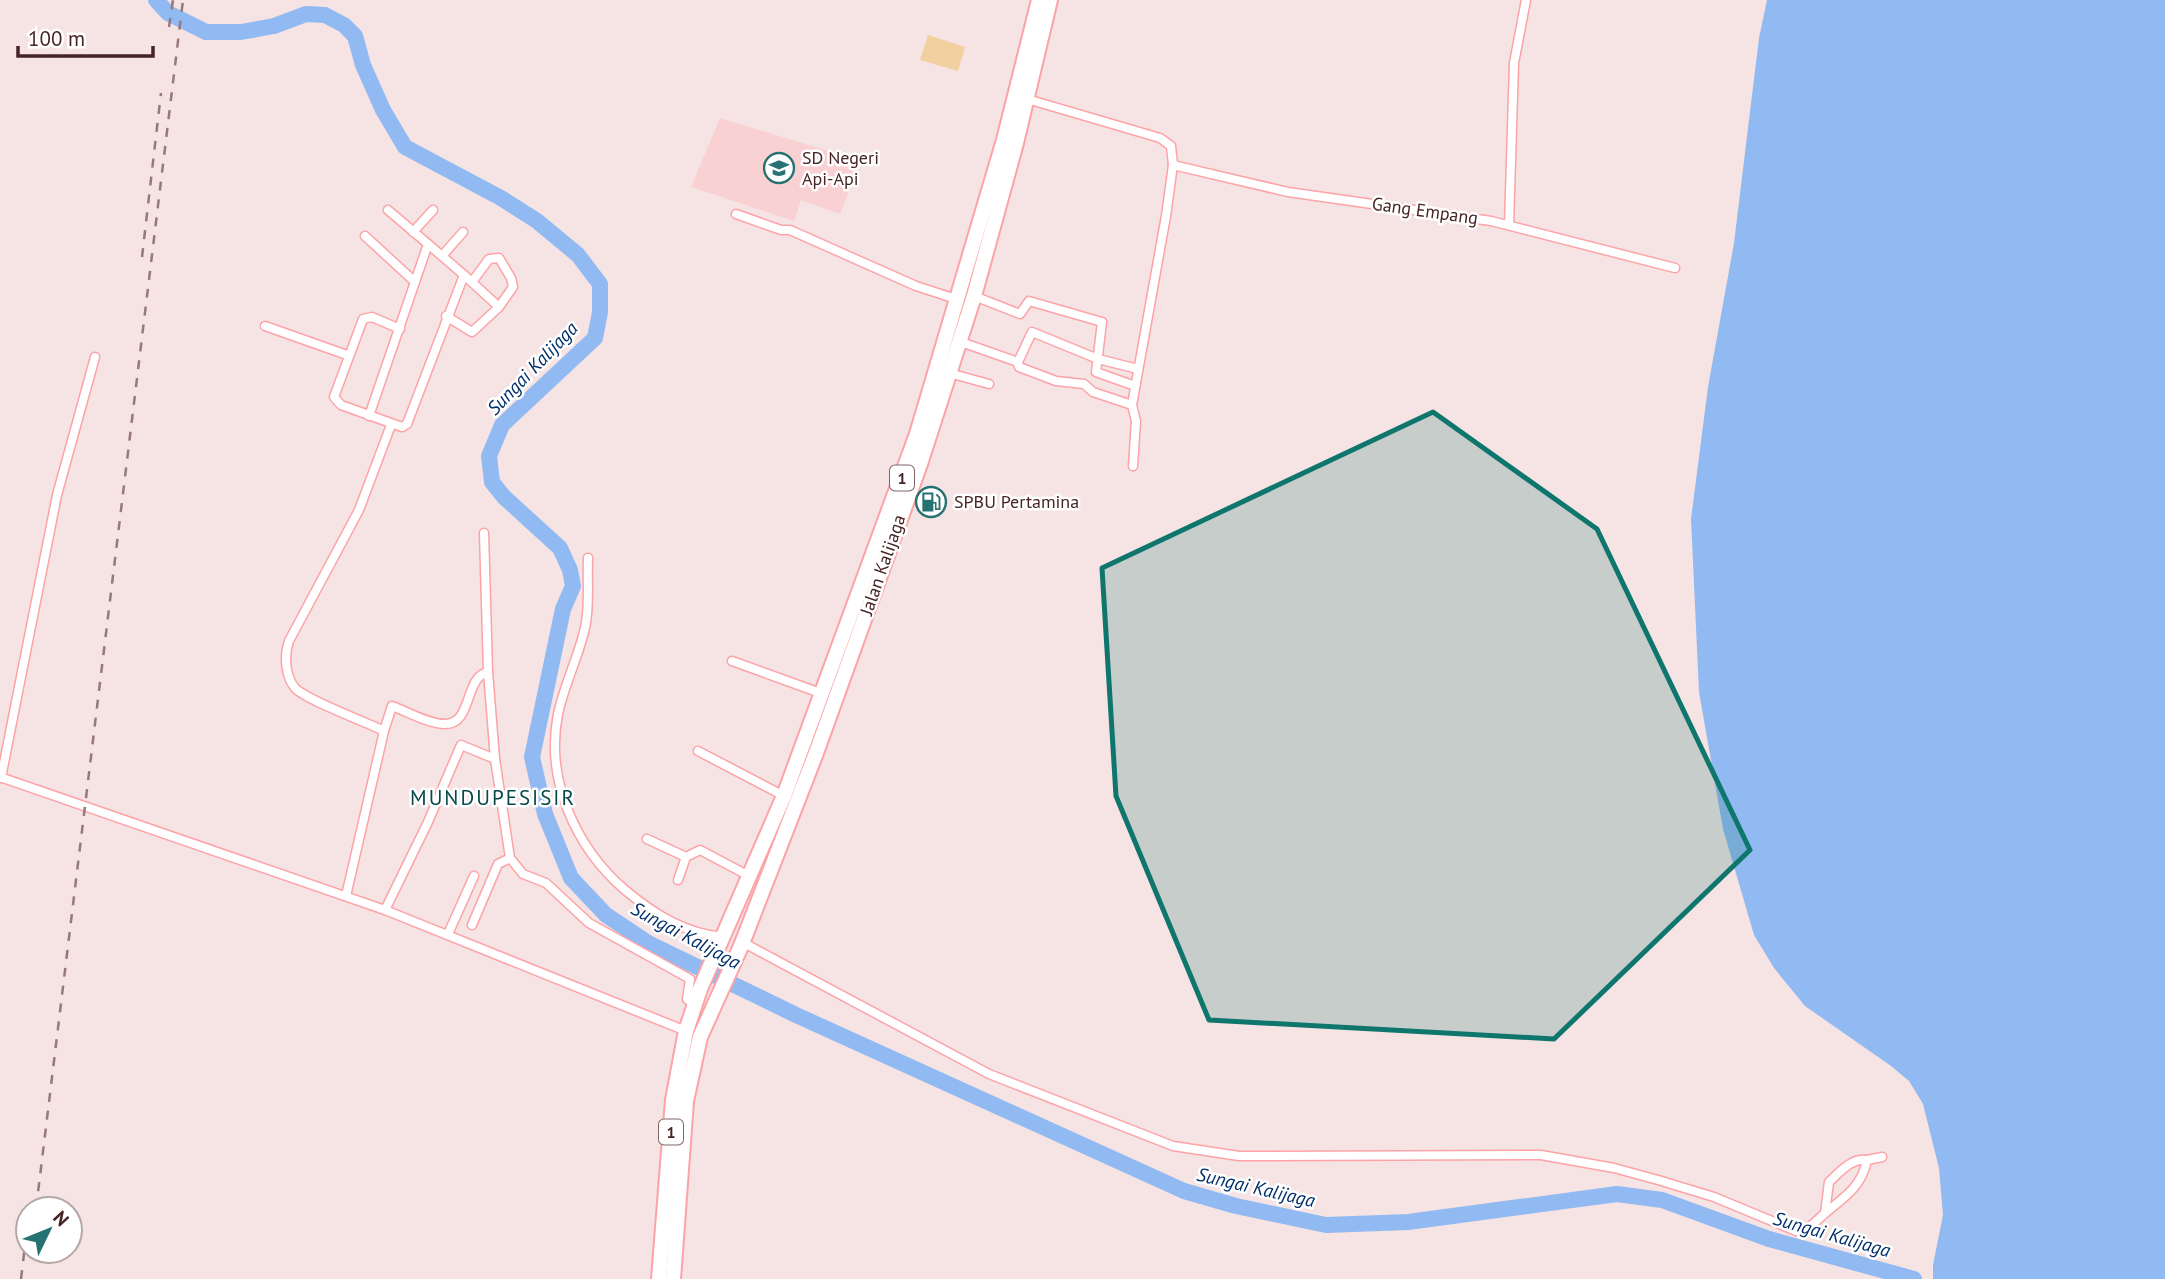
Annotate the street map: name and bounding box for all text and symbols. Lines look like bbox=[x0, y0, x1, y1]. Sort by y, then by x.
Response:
scale bar bbox=[18, 14, 152, 58]
text: 100 m bbox=[28, 25, 85, 52]
place label: SD Negeri Api-Api bbox=[802, 146, 879, 190]
school or university icon: SD Negeri Api-Api bbox=[762, 151, 796, 185]
street label: Gang Empang bbox=[1371, 192, 1480, 229]
water label: Sungai Kalijaga bbox=[481, 316, 583, 420]
road number: 1 bbox=[890, 466, 914, 491]
fuel station icon: SPBU Pertamina bbox=[914, 485, 948, 519]
place label: SPBU Pertamina bbox=[954, 490, 1079, 513]
street label: Jalan Kalijaga bbox=[854, 512, 910, 619]
district label: MUNDUPESISIR bbox=[410, 784, 576, 811]
water label: Sungai Kalijaga bbox=[627, 896, 746, 974]
road number: 1 bbox=[659, 1120, 683, 1144]
water label: Sungai Kalijaga bbox=[1195, 1162, 1318, 1212]
north arrow bbox=[14, 1195, 84, 1265]
text: N bbox=[48, 1206, 74, 1231]
water label: Sungai Kalijaga bbox=[1771, 1206, 1894, 1262]

